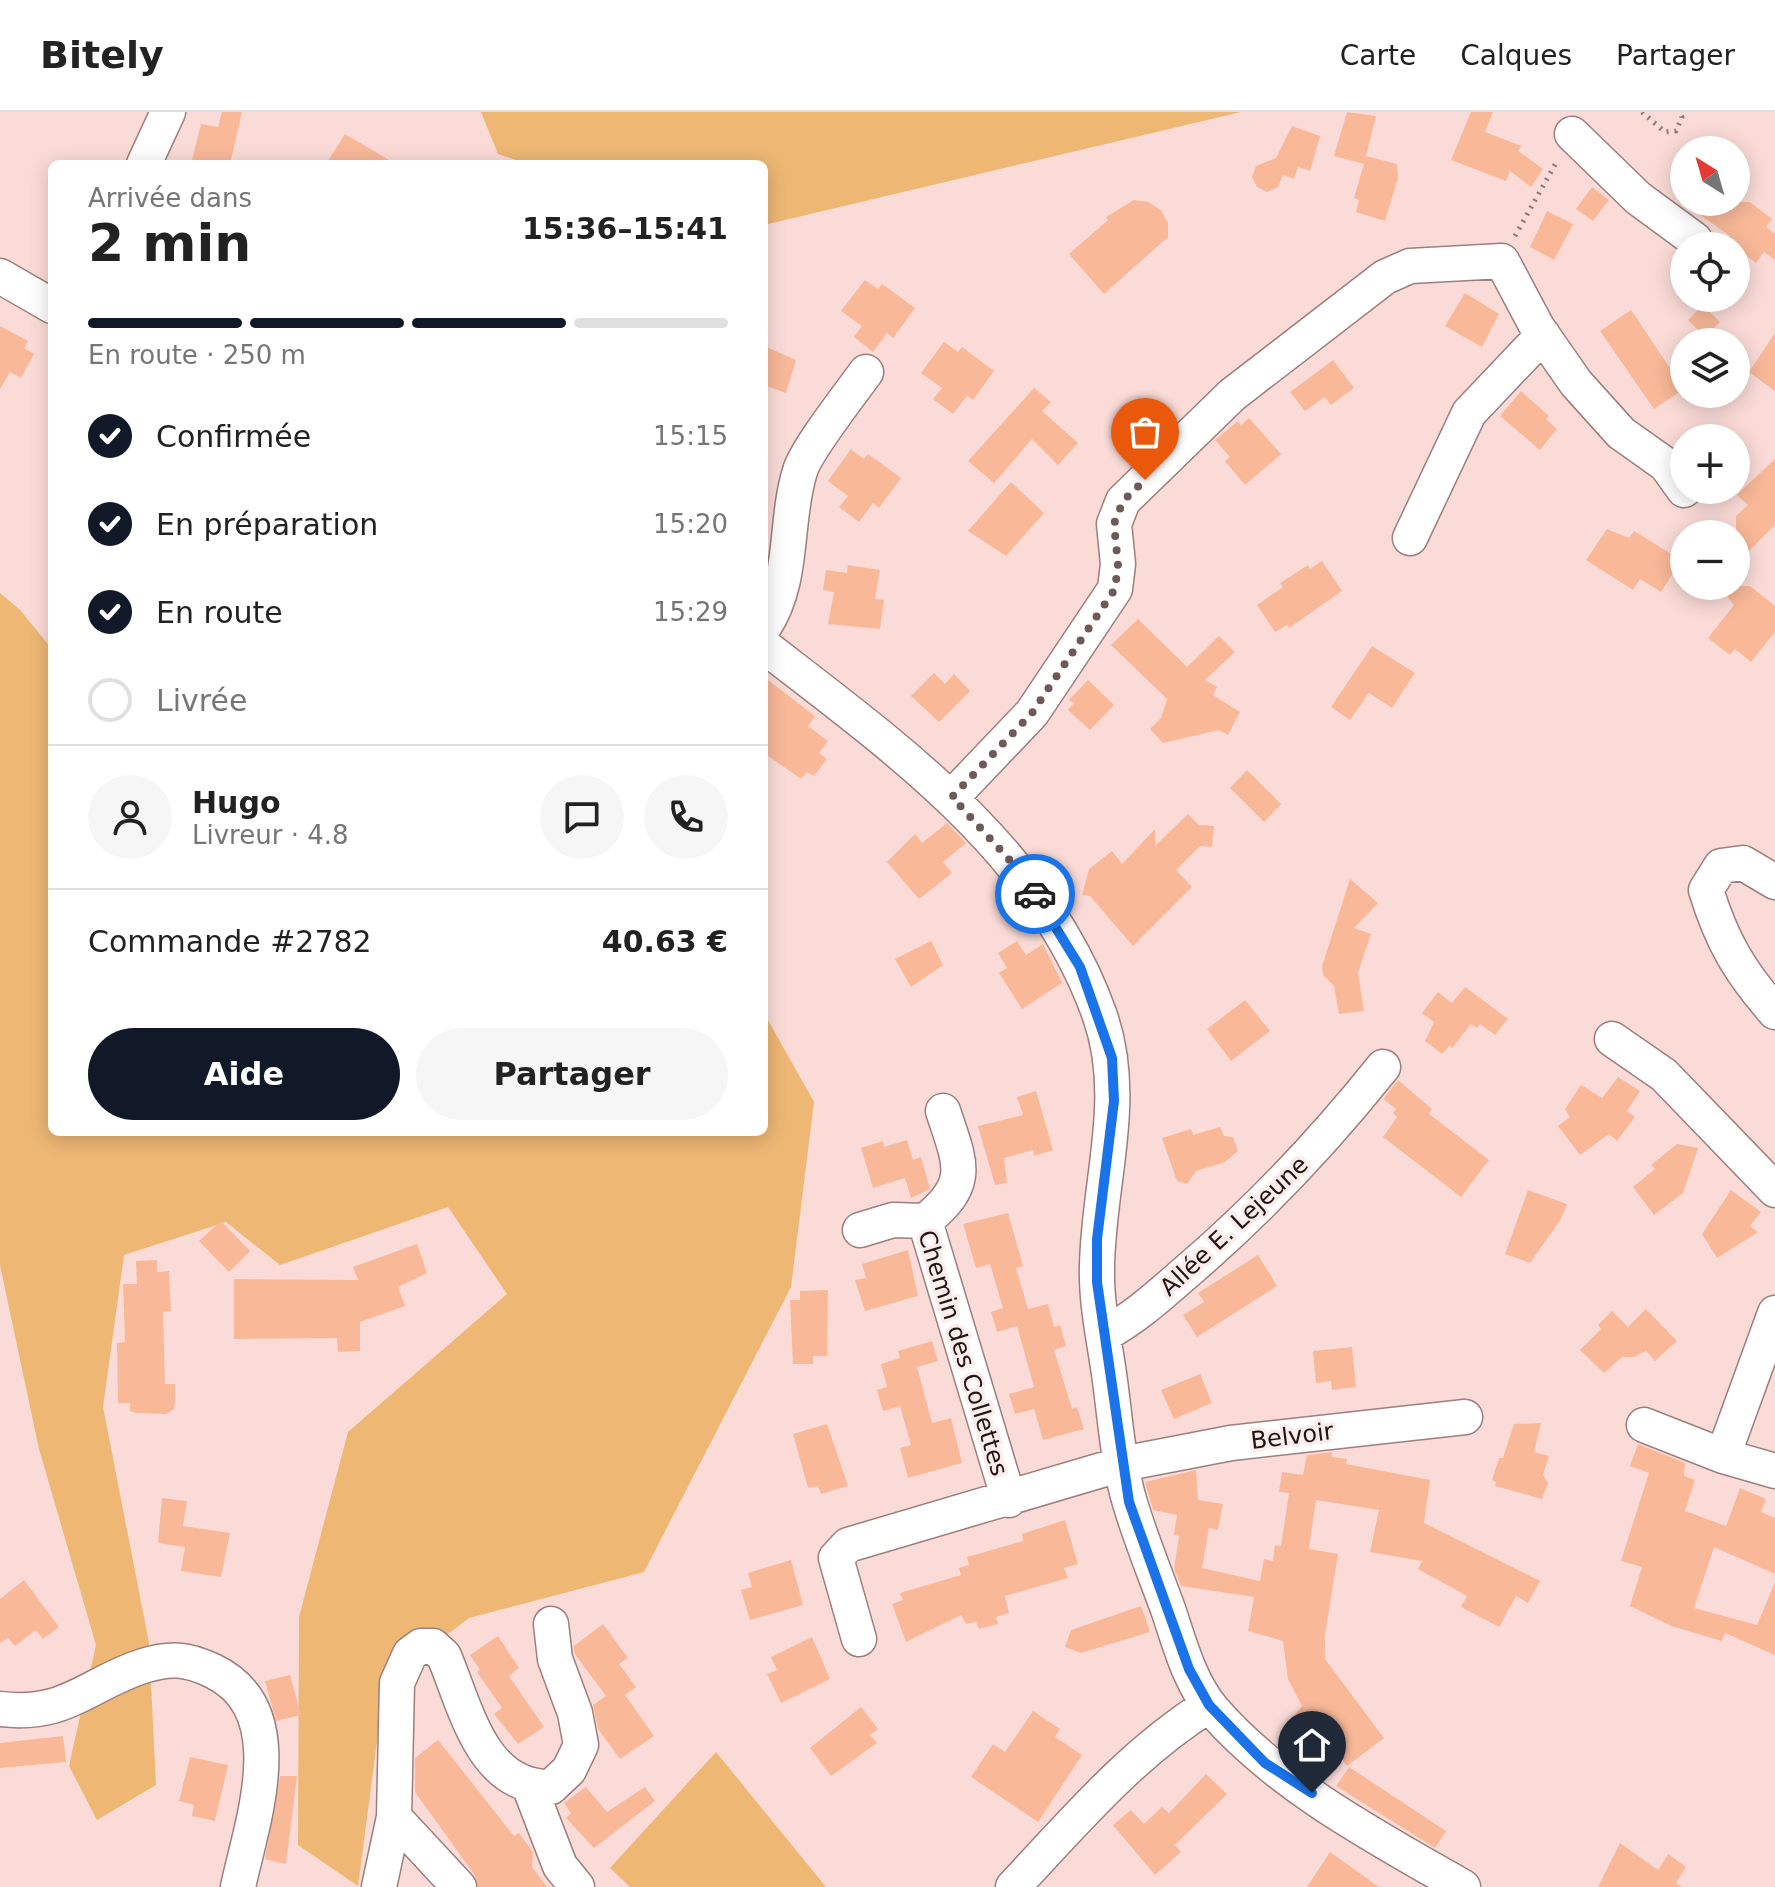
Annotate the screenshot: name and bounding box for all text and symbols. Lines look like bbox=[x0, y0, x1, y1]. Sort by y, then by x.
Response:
text: Bitely bbox=[40, 33, 164, 77]
text: Carte bbox=[1340, 39, 1416, 72]
text: Calques bbox=[1460, 39, 1572, 72]
text: Partager bbox=[1616, 39, 1735, 72]
north arrow bbox=[1670, 136, 1750, 216]
map controls bbox=[1670, 136, 1750, 600]
text: Arrivée dans bbox=[88, 183, 252, 213]
text: 15:36–15:41 bbox=[522, 211, 728, 246]
text: 2 min bbox=[88, 213, 251, 273]
button: locate bbox=[1670, 232, 1750, 312]
button: layers bbox=[1670, 328, 1750, 408]
text: En route · 250 m bbox=[88, 340, 306, 370]
pin bbox=[1111, 398, 1179, 480]
icon: bag bbox=[1123, 410, 1167, 454]
icon: check bbox=[88, 414, 132, 458]
text: Confirmée bbox=[156, 419, 311, 454]
text: 15:15 bbox=[653, 421, 728, 451]
button: + bbox=[1670, 424, 1750, 504]
icon: check bbox=[88, 502, 132, 546]
text: En préparation bbox=[156, 507, 378, 542]
text: 15:20 bbox=[653, 509, 728, 539]
button: − bbox=[1670, 520, 1750, 600]
icon: check bbox=[88, 590, 132, 634]
text: En route bbox=[156, 595, 283, 630]
text: 15:29 bbox=[653, 597, 728, 627]
text: Livrée bbox=[156, 683, 247, 718]
button: person bbox=[88, 775, 172, 859]
button: chat bbox=[540, 775, 624, 859]
button: phone bbox=[644, 775, 728, 859]
text: Hugo bbox=[192, 785, 281, 820]
text: Livreur · 4.8 bbox=[192, 820, 349, 850]
courier bbox=[995, 854, 1075, 934]
icon: car bbox=[1013, 872, 1057, 916]
text: Commande #2782 bbox=[88, 924, 372, 959]
text: 40.63 € bbox=[602, 924, 728, 959]
button: Aide bbox=[88, 1028, 400, 1120]
button: Partager bbox=[416, 1028, 728, 1120]
street label: Allée E. Lejeune bbox=[1154, 1150, 1314, 1302]
street label: Chemin des Collettes bbox=[912, 1227, 1014, 1479]
street label: Belvoir bbox=[1249, 1417, 1335, 1455]
pin bbox=[1278, 1711, 1346, 1793]
icon: home bbox=[1290, 1723, 1334, 1767]

